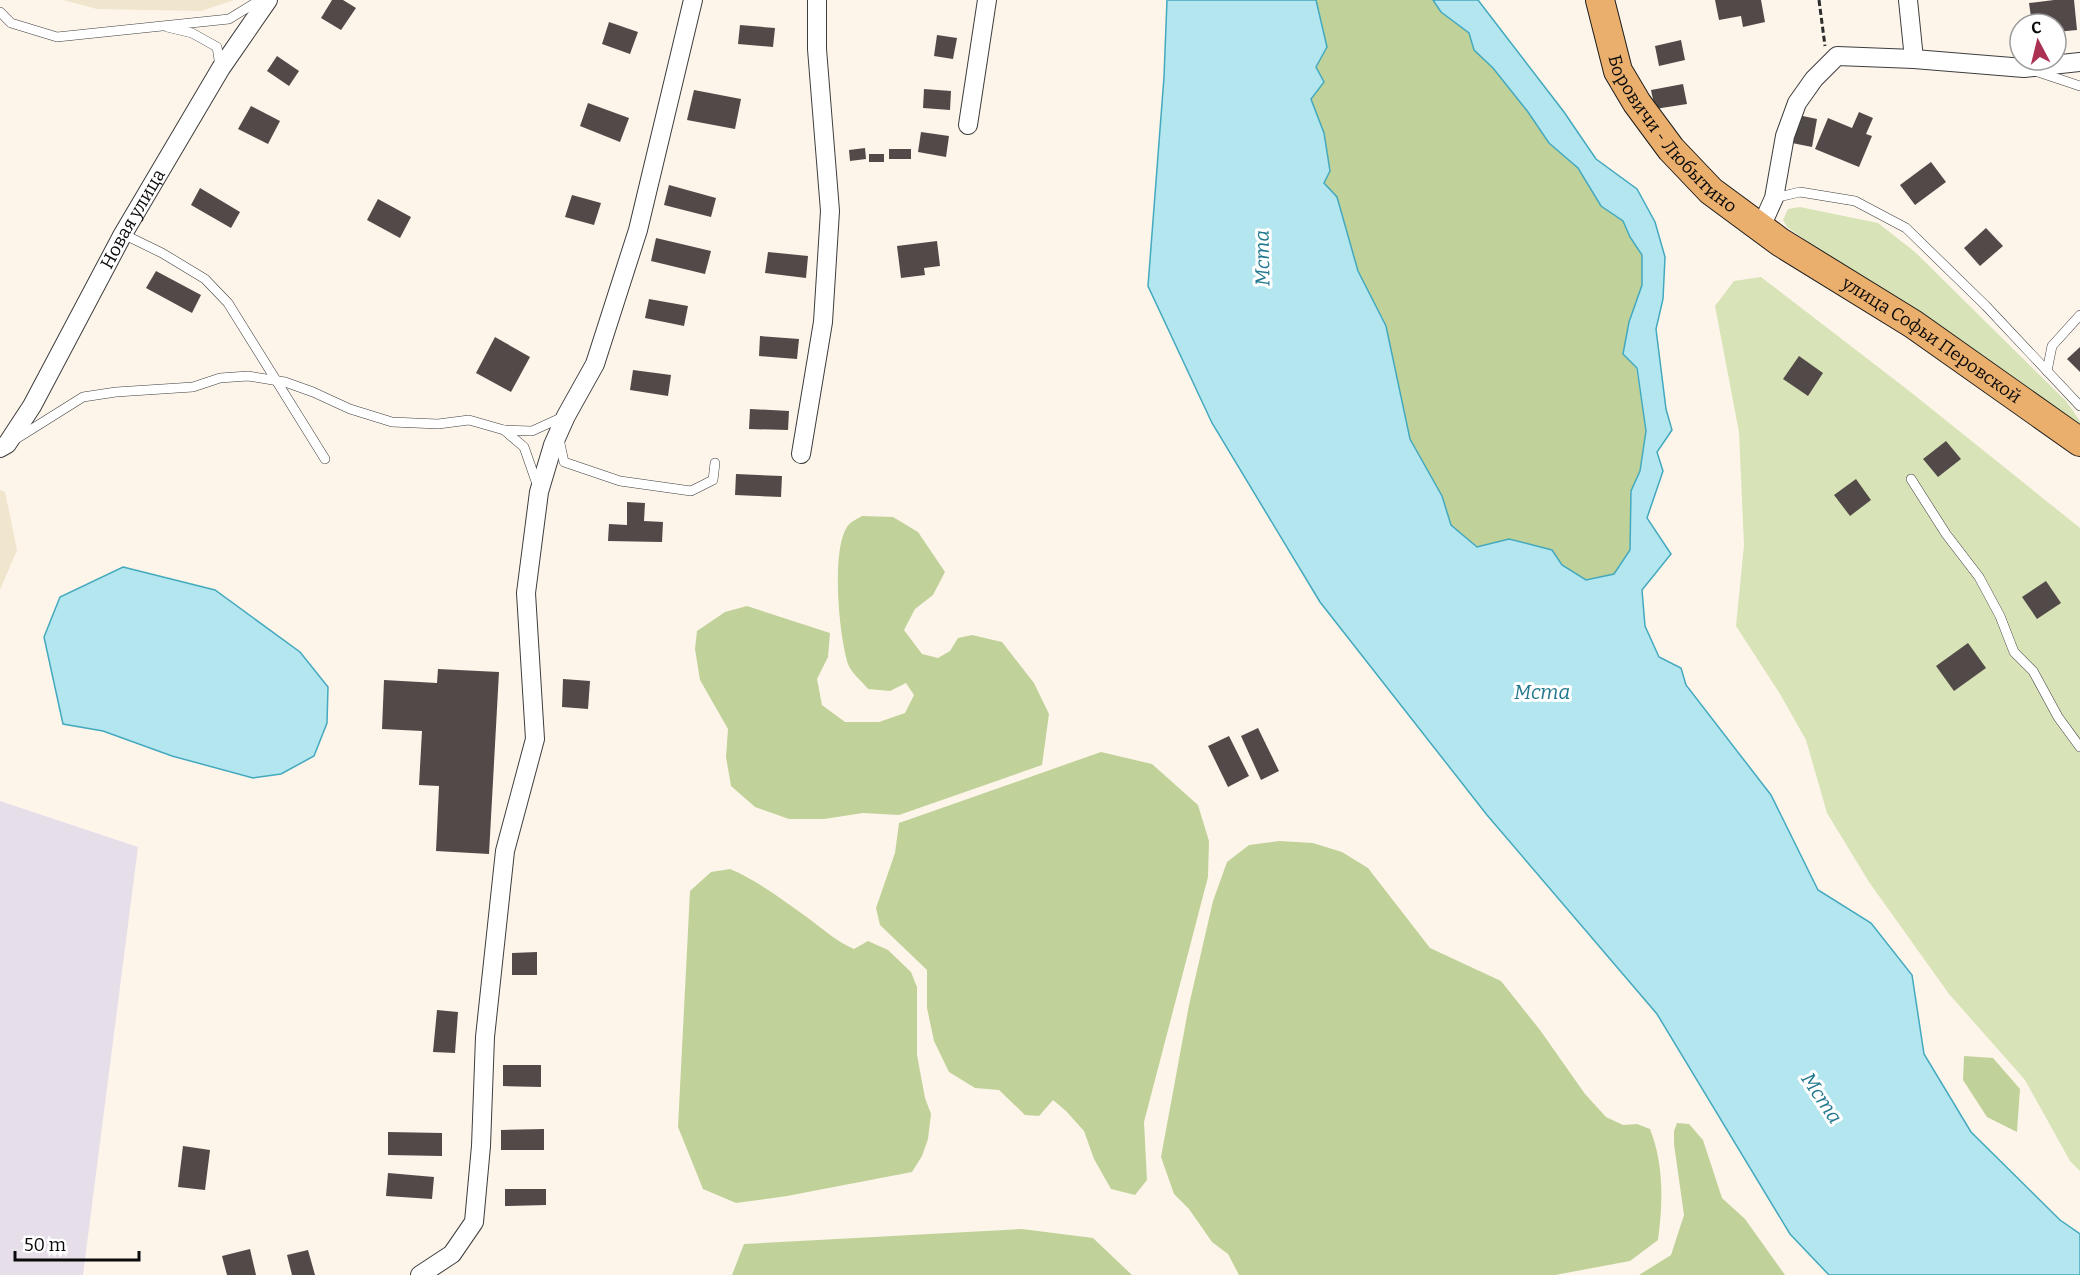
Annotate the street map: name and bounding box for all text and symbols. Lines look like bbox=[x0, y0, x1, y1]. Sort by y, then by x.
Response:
north arrow bbox=[2008, 12, 2068, 72]
text: С bbox=[2030, 18, 2042, 38]
street label: Боровичи - Любытино bbox=[1603, 52, 1741, 217]
street label: Новая улица bbox=[96, 165, 170, 272]
water label: Мста bbox=[1250, 230, 1274, 286]
street label: улица Софьи Перовской bbox=[1837, 271, 2026, 408]
water label: Мста bbox=[1514, 680, 1570, 704]
water label: Мста bbox=[1796, 1068, 1848, 1128]
scale bar bbox=[15, 1224, 140, 1262]
text: 50 m bbox=[24, 1234, 66, 1256]

